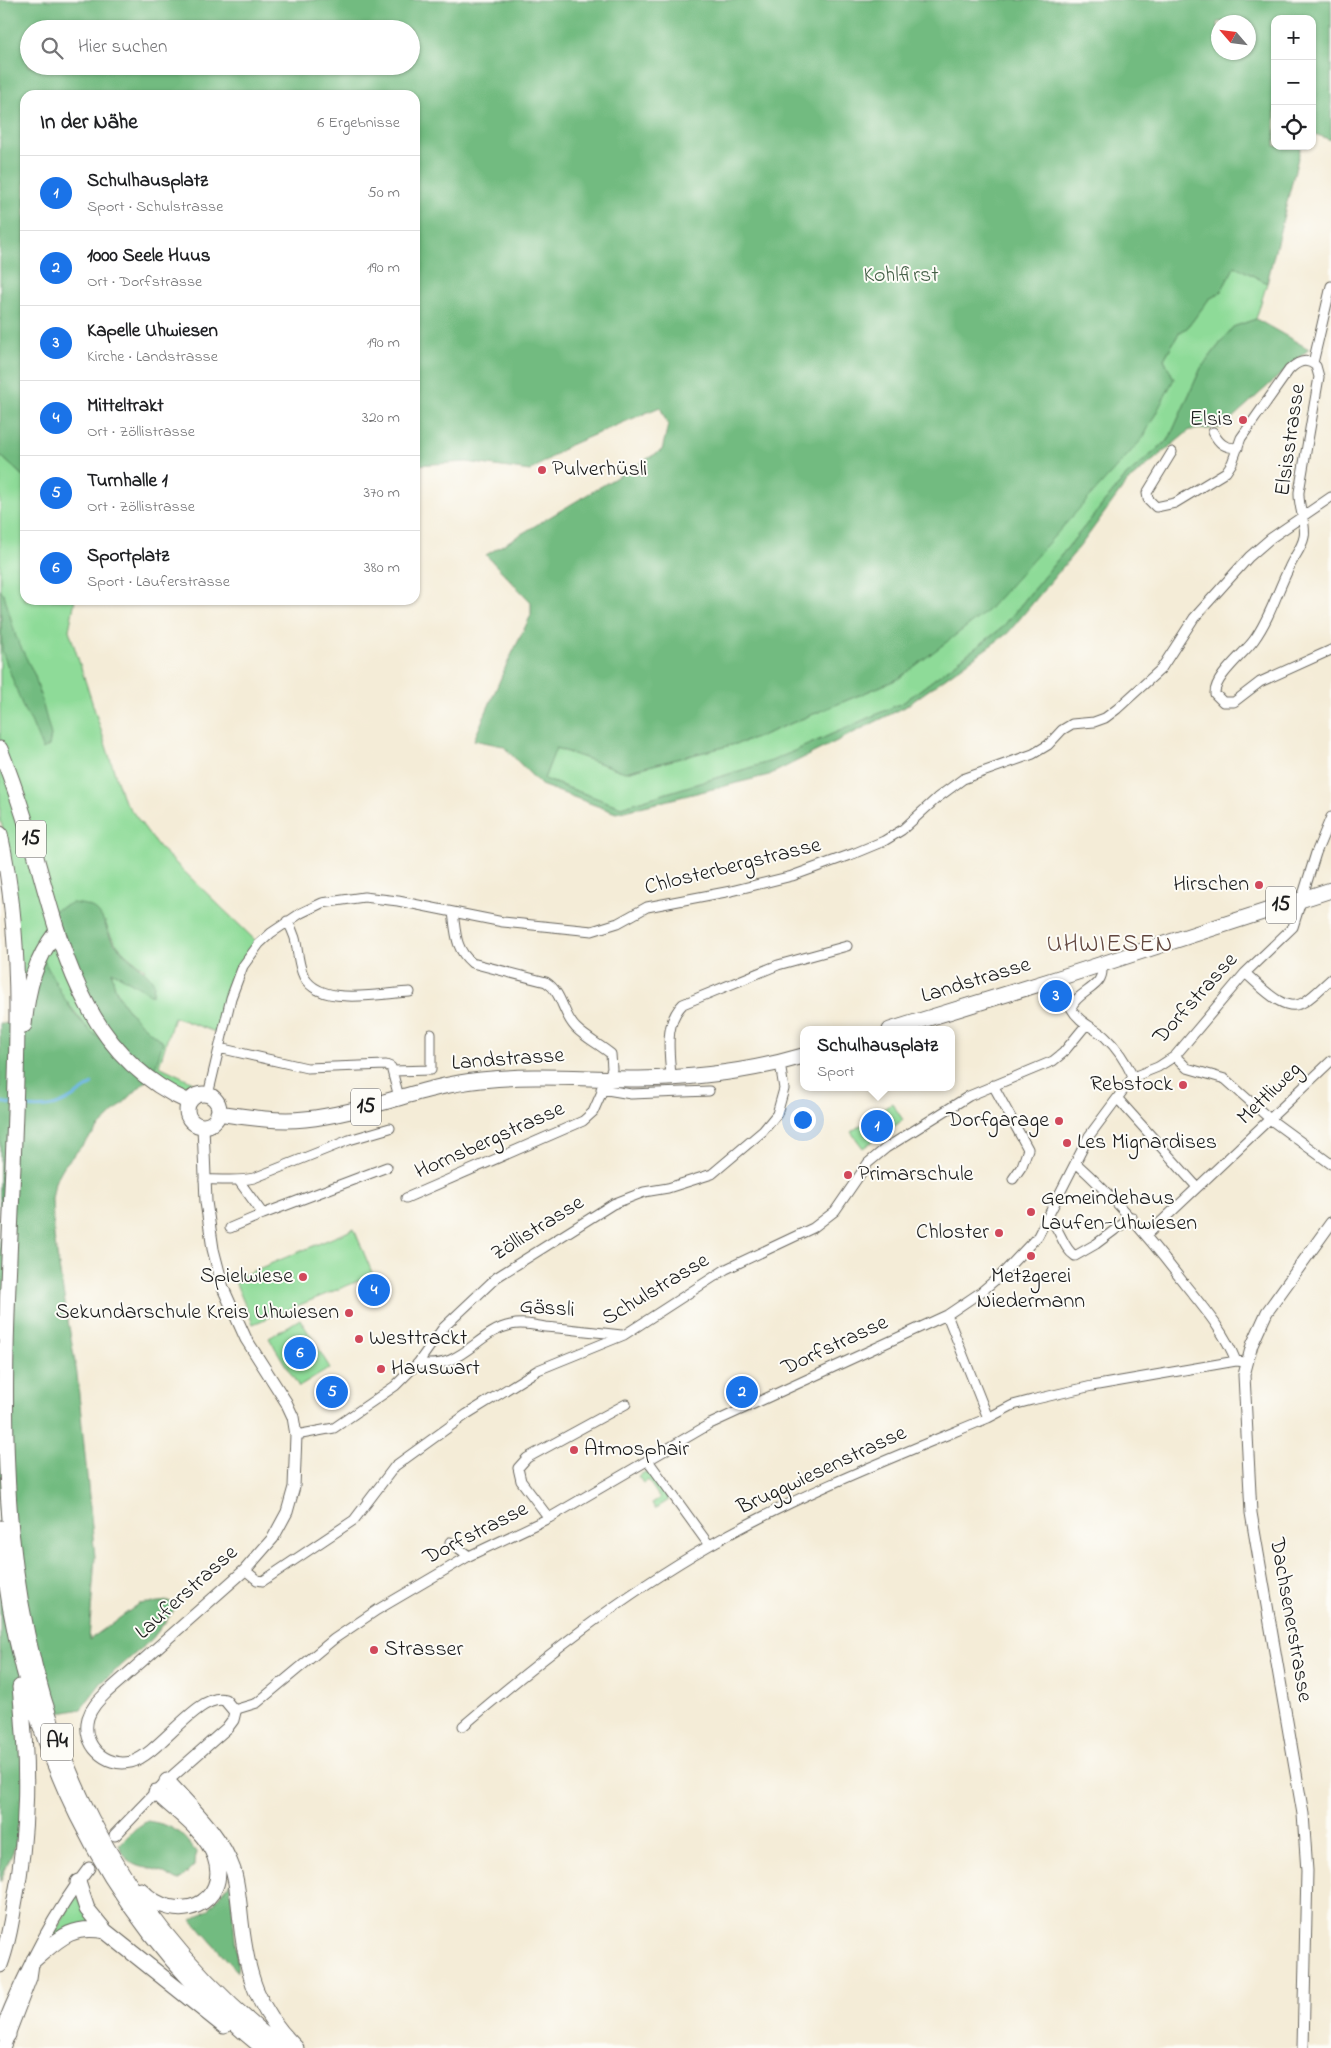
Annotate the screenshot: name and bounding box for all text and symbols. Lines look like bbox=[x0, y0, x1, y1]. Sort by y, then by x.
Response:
north arrow bbox=[1211, 15, 1256, 60]
map controls bbox=[1271, 15, 1316, 150]
button: + bbox=[1271, 15, 1316, 60]
search box bbox=[20, 20, 420, 75]
icon: search bbox=[38, 34, 66, 62]
text: Hier suchen bbox=[78, 34, 167, 61]
button: − bbox=[1271, 60, 1316, 105]
button: locate bbox=[1271, 105, 1316, 150]
text: In der Nähe bbox=[40, 108, 138, 138]
text: 6 Ergebnisse bbox=[317, 111, 400, 135]
text: Schulhausplatz bbox=[87, 168, 208, 195]
text: 1 bbox=[53, 181, 59, 205]
text: 50 m bbox=[368, 181, 400, 205]
text: Sport · Schulstrasse bbox=[87, 195, 223, 219]
text: 1000 Seele Huus bbox=[87, 243, 210, 270]
text: 2 bbox=[52, 256, 60, 280]
text: 190 m bbox=[367, 256, 400, 280]
park label: Kohlfirst bbox=[863, 260, 939, 292]
text: Ort · Dorfstrasse bbox=[87, 270, 202, 294]
text: Kapelle Uhwiesen bbox=[87, 318, 218, 345]
text: 3 bbox=[53, 331, 59, 355]
text: 190 m bbox=[367, 331, 400, 355]
text: Kirche · Landstrasse bbox=[87, 345, 218, 369]
street label: Elsisstrasse bbox=[1267, 382, 1315, 498]
text: Mitteltrakt bbox=[87, 393, 164, 420]
place label: Elsis bbox=[1190, 404, 1233, 436]
text: 4 bbox=[53, 406, 59, 430]
text: 320 m bbox=[362, 406, 400, 430]
marker: Elsis bbox=[1237, 414, 1249, 426]
text: Ort · Zöllistrasse bbox=[87, 420, 195, 444]
place label: Pulverhüsli bbox=[552, 454, 647, 486]
marker: Pulverhüsli bbox=[536, 464, 548, 476]
text: Turnhalle 1 bbox=[87, 468, 168, 495]
text: 5 bbox=[51, 481, 61, 505]
text: 370 m bbox=[363, 481, 400, 505]
text: Ort · Zöllistrasse bbox=[87, 495, 195, 519]
text: Sportplatz bbox=[87, 543, 169, 570]
text: 6 bbox=[52, 556, 60, 580]
text: 380 m bbox=[364, 556, 400, 580]
text: Sport · Lauferstrasse bbox=[87, 570, 230, 594]
road number: 15 bbox=[16, 821, 46, 858]
street label: Chlosterbergstrasse bbox=[641, 830, 825, 905]
place label: Hirschen bbox=[1173, 869, 1249, 901]
marker: Hirschen bbox=[1253, 879, 1265, 891]
road number: 15 bbox=[1266, 886, 1296, 924]
district label: UHWIESEN bbox=[1047, 927, 1173, 963]
street label: Dorfstrasse bbox=[1145, 946, 1246, 1053]
street label: Landstrasse bbox=[917, 949, 1035, 1013]
pin: 3 bbox=[1040, 977, 1072, 1015]
popup bbox=[800, 1026, 955, 1091]
text: Schulhausplatz bbox=[817, 1033, 938, 1060]
street label: Landstrasse bbox=[451, 1040, 566, 1080]
street label: Mettliweg bbox=[1230, 1055, 1311, 1134]
text: Sport bbox=[817, 1060, 855, 1084]
place label: Rebstock bbox=[1090, 1069, 1173, 1101]
marker: Rebstock bbox=[1177, 1079, 1189, 1091]
road number: 15 bbox=[351, 1088, 381, 1126]
street label: Hornsbergstrasse bbox=[410, 1094, 571, 1189]
place label: Dorfgarage bbox=[945, 1105, 1049, 1138]
your location bbox=[790, 1107, 816, 1133]
pin: 1 bbox=[861, 1107, 893, 1145]
marker: Dorfgarage bbox=[1053, 1115, 1065, 1127]
place label: Les Mignardises bbox=[1077, 1127, 1217, 1160]
marker: Les Mignardises bbox=[1061, 1137, 1073, 1149]
place label: Primarschule bbox=[858, 1159, 974, 1191]
marker: Primarschule bbox=[842, 1169, 854, 1181]
place label: Gemeindehaus Laufen-Uhwiesen bbox=[1041, 1183, 1197, 1240]
street label: Zöllistrasse bbox=[485, 1188, 591, 1270]
marker: Gemeindehaus Laufen-Uhwiesen bbox=[1025, 1206, 1037, 1218]
place label: Chloster bbox=[916, 1217, 989, 1249]
marker: Chloster bbox=[993, 1227, 1005, 1239]
street label: Schulstrasse bbox=[596, 1245, 716, 1335]
marker: Metzgerei Niedermann bbox=[1025, 1250, 1037, 1262]
place label: Spielwiese bbox=[200, 1261, 293, 1293]
place label: Metzgerei Niedermann bbox=[977, 1261, 1085, 1318]
marker: Spielwiese bbox=[297, 1271, 309, 1283]
pin: 4 bbox=[358, 1271, 390, 1309]
street label: Gässli bbox=[518, 1291, 576, 1327]
place label: Sekundarschule Kreis Uhwiesen bbox=[55, 1297, 339, 1329]
marker: Sekundarschule Kreis Uhwiesen bbox=[343, 1307, 355, 1319]
street label: Dorfstrasse bbox=[776, 1307, 894, 1385]
place label: Westtrackt bbox=[369, 1323, 468, 1355]
marker: Westtrackt bbox=[353, 1333, 365, 1345]
pin: 6 bbox=[284, 1334, 316, 1372]
place label: Hauswart bbox=[391, 1353, 481, 1385]
marker: Hauswart bbox=[375, 1363, 387, 1375]
pin: 5 bbox=[316, 1373, 348, 1411]
pin: 2 bbox=[726, 1373, 758, 1411]
street label: Bruggwiesenstrasse bbox=[731, 1418, 913, 1526]
place label: Atmosphair bbox=[584, 1434, 689, 1466]
marker: Atmosphair bbox=[568, 1444, 580, 1456]
street label: Dorfstrasse bbox=[417, 1494, 534, 1575]
street label: Dachsenerstrasse bbox=[1260, 1534, 1320, 1705]
street label: Lauferstrasse bbox=[128, 1538, 246, 1648]
place label: Strasser bbox=[384, 1634, 463, 1666]
marker: Strasser bbox=[368, 1644, 380, 1656]
road number: A4 bbox=[41, 1724, 73, 1760]

